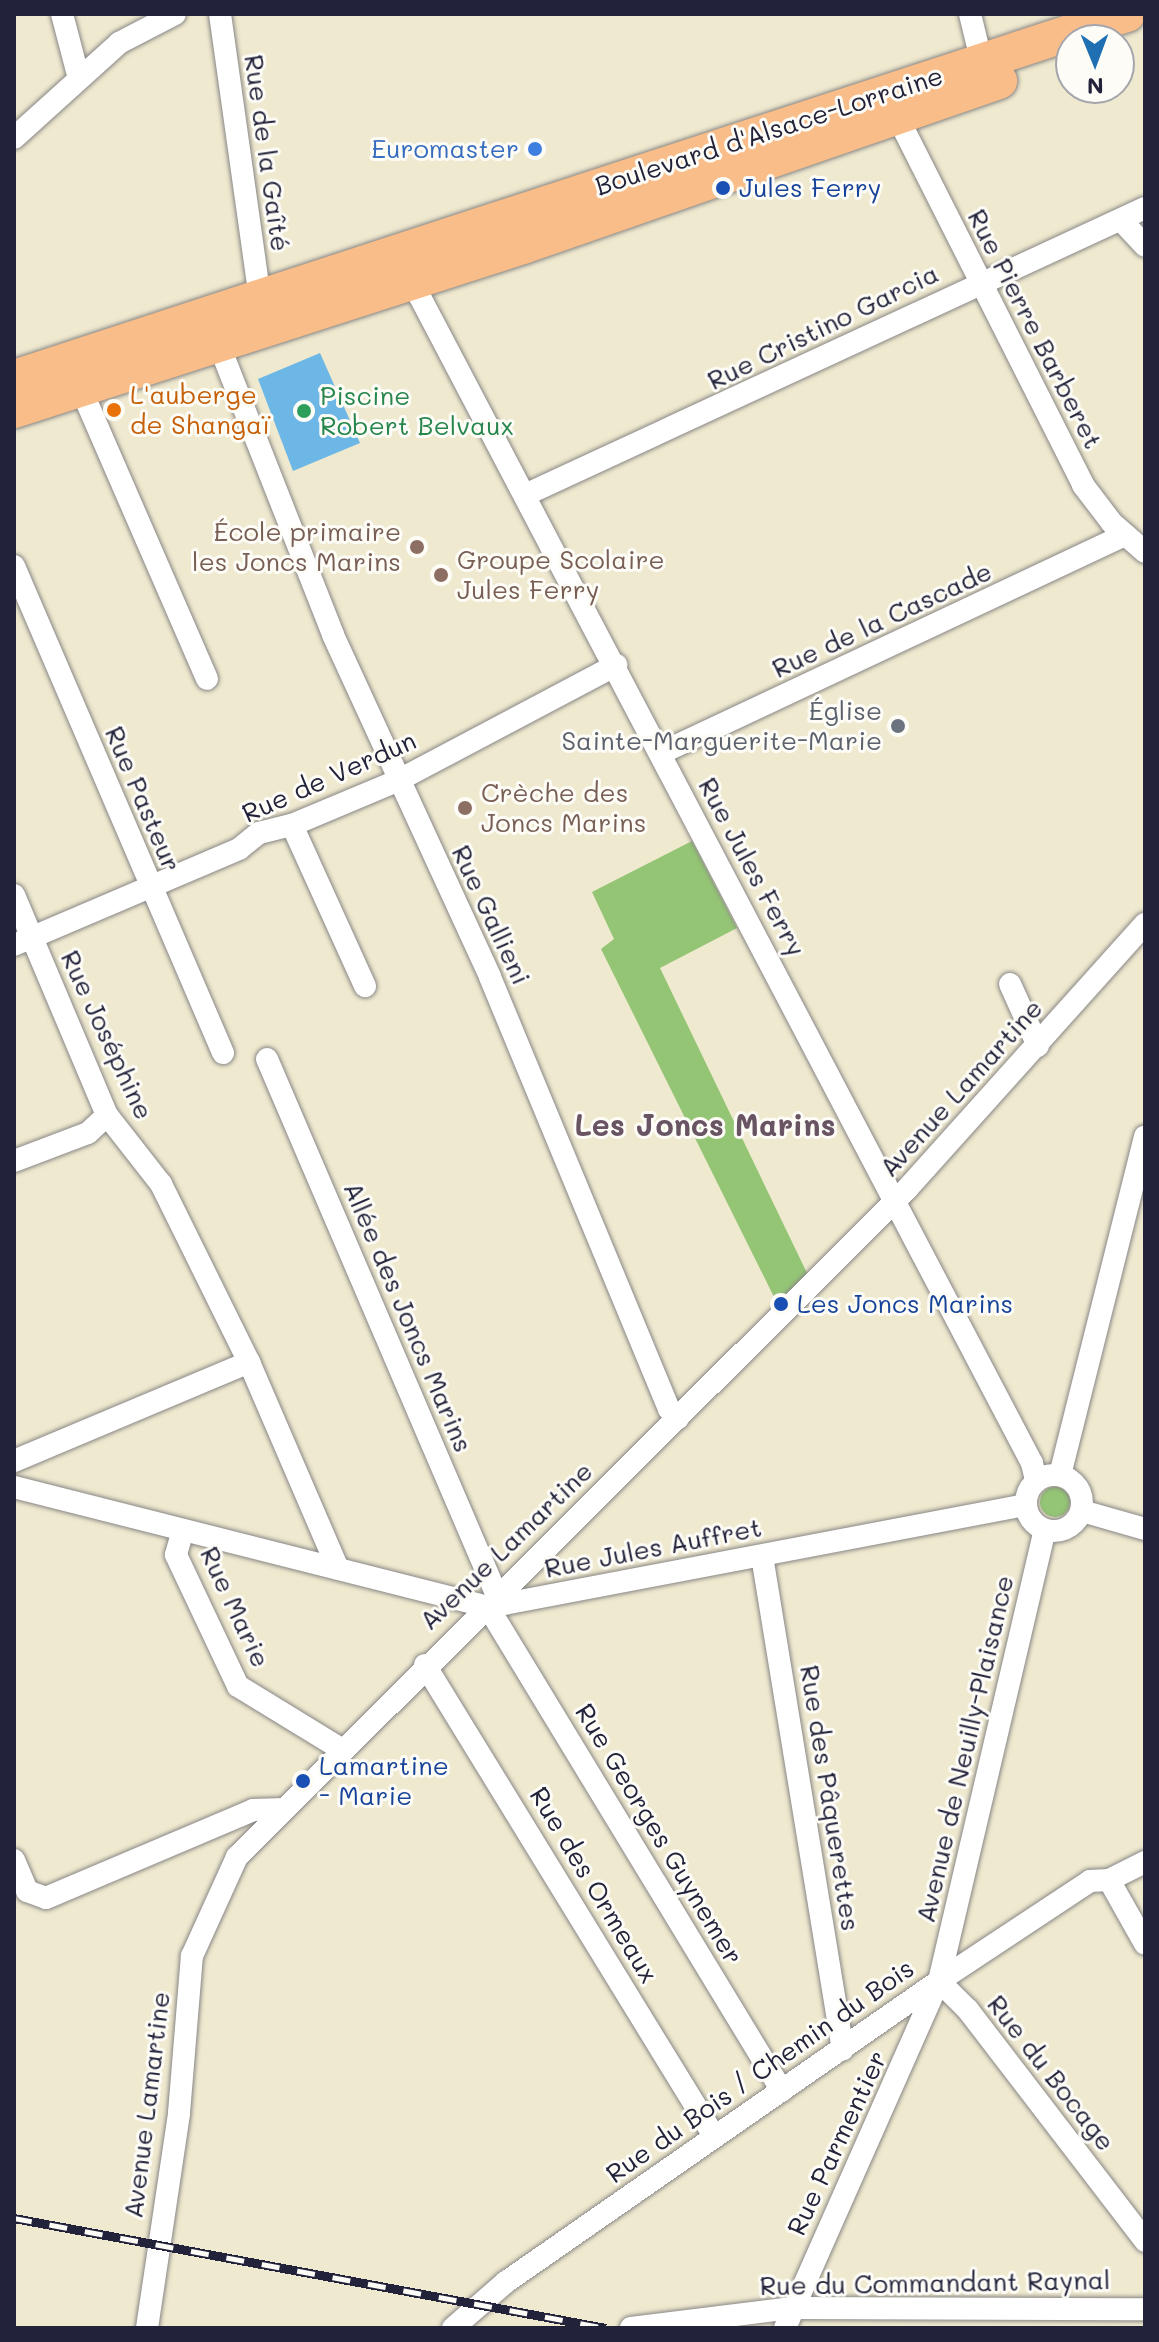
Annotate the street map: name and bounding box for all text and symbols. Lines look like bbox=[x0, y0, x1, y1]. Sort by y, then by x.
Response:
north arrow bbox=[1055, 24, 1135, 104]
street label: Rue de la Gaîté bbox=[238, 53, 296, 253]
street label: Boulevard d'Alsace-Lorraine bbox=[591, 60, 947, 202]
text: N bbox=[1087, 72, 1104, 101]
place label: Euromaster bbox=[371, 133, 519, 165]
marker: Euromaster bbox=[526, 140, 544, 158]
place label: Jules Ferry bbox=[739, 172, 881, 204]
marker: Jules Ferry bbox=[714, 179, 732, 197]
street label: Rue Pierre Barberet bbox=[961, 204, 1109, 454]
street label: Rue Cristino Garcia bbox=[702, 258, 944, 396]
place label: L'auberge de Shangaï bbox=[130, 379, 270, 440]
place label: Piscine Robert Belvaux bbox=[320, 380, 514, 442]
marker: L'auberge de Shangaï bbox=[105, 401, 123, 419]
marker: Piscine Robert Belvaux bbox=[295, 402, 313, 420]
place label: École primaire les Joncs Marins bbox=[192, 516, 401, 578]
marker: École primaire les Joncs Marins bbox=[408, 538, 426, 556]
place label: Groupe Scolaire Jules Ferry bbox=[457, 544, 665, 606]
street label: Rue de la Cascade bbox=[767, 555, 997, 685]
marker: Groupe Scolaire Jules Ferry bbox=[432, 566, 450, 584]
place label: Église Sainte-Marguerite-Marie bbox=[561, 695, 882, 756]
marker: Église Sainte-Marguerite-Marie bbox=[889, 717, 907, 735]
street label: Rue Pasteur bbox=[98, 722, 188, 876]
street label: Rue de Verdun bbox=[237, 725, 421, 829]
street label: Rue Jules Ferry bbox=[692, 772, 812, 962]
place label: Crèche des Joncs Marins bbox=[481, 777, 646, 838]
marker: Crèche des Joncs Marins bbox=[456, 799, 474, 817]
street label: Rue Gallieni bbox=[445, 840, 537, 990]
street label: Rue Joséphine bbox=[54, 946, 160, 1124]
street label: Avenue Lamartine bbox=[873, 993, 1049, 1183]
district label: Les Joncs Marins bbox=[574, 1106, 836, 1142]
street label: Allée des Joncs Marins bbox=[337, 1177, 479, 1457]
place label: Les Joncs Marins bbox=[797, 1288, 1013, 1320]
marker: Les Joncs Marins bbox=[772, 1295, 790, 1313]
street label: Avenue Lamartine bbox=[413, 1456, 599, 1636]
street label: Rue Jules Auffret bbox=[542, 1512, 764, 1584]
street label: Rue Marie bbox=[194, 1542, 276, 1672]
street label: Avenue de Neuilly-Plaisance bbox=[910, 1572, 1020, 1926]
street label: Rue des Pâquerettes bbox=[794, 1663, 866, 1933]
street label: Rue Georges Guynemer bbox=[569, 1698, 749, 1970]
place label: Lamartine - Marie bbox=[319, 1750, 449, 1812]
marker: Lamartine - Marie bbox=[294, 1772, 312, 1790]
street label: Rue des Ormeaux bbox=[523, 1781, 665, 1989]
street label: Rue du Bois / Chemin du Bois bbox=[600, 1952, 920, 2190]
street label: Rue du Bocage bbox=[981, 1989, 1121, 2157]
street label: Avenue Lamartine bbox=[118, 1990, 176, 2220]
street label: Rue Parmentier bbox=[781, 2046, 893, 2240]
street label: Rue du Commandant Raynal bbox=[759, 2264, 1111, 2302]

